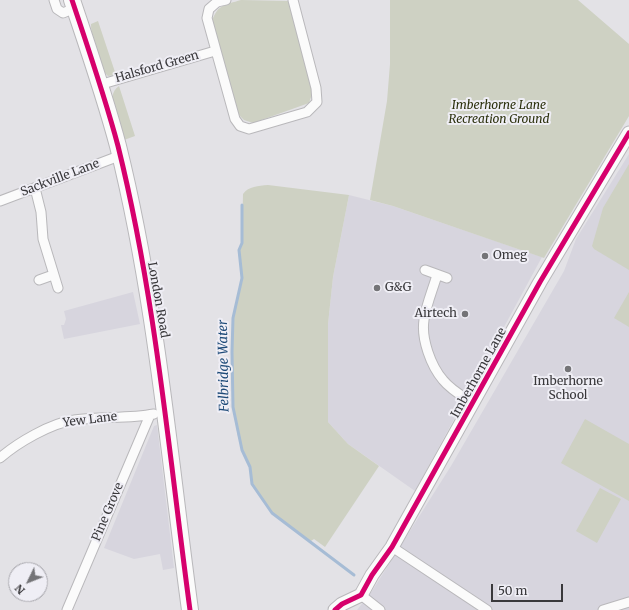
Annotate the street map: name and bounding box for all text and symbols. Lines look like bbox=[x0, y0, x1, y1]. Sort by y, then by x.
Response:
street label: Halsford Green bbox=[114, 48, 200, 86]
park label: Imberhorne Lane Recreation Ground bbox=[448, 99, 550, 127]
street label: Sackville Lane bbox=[19, 156, 101, 200]
place label: Omeg bbox=[493, 249, 527, 263]
marker: Omeg bbox=[480, 251, 490, 261]
street label: London Road bbox=[144, 261, 172, 339]
place label: G&G bbox=[385, 281, 412, 295]
marker: G&G bbox=[372, 283, 382, 293]
place label: Airtech bbox=[414, 307, 457, 321]
marker: Airtech bbox=[460, 309, 470, 319]
water label: Felbridge Water bbox=[215, 320, 233, 412]
street label: Imberhorne Lane bbox=[448, 325, 510, 421]
marker: Imberhorne School bbox=[563, 364, 573, 374]
place label: Imberhorne School bbox=[533, 375, 603, 403]
street label: Yew Lane bbox=[62, 410, 118, 430]
street label: Pine Grove bbox=[89, 481, 127, 543]
north arrow bbox=[8, 562, 48, 602]
scale bar bbox=[493, 576, 565, 602]
text: N bbox=[12, 582, 28, 597]
text: 50 m bbox=[498, 583, 527, 598]

